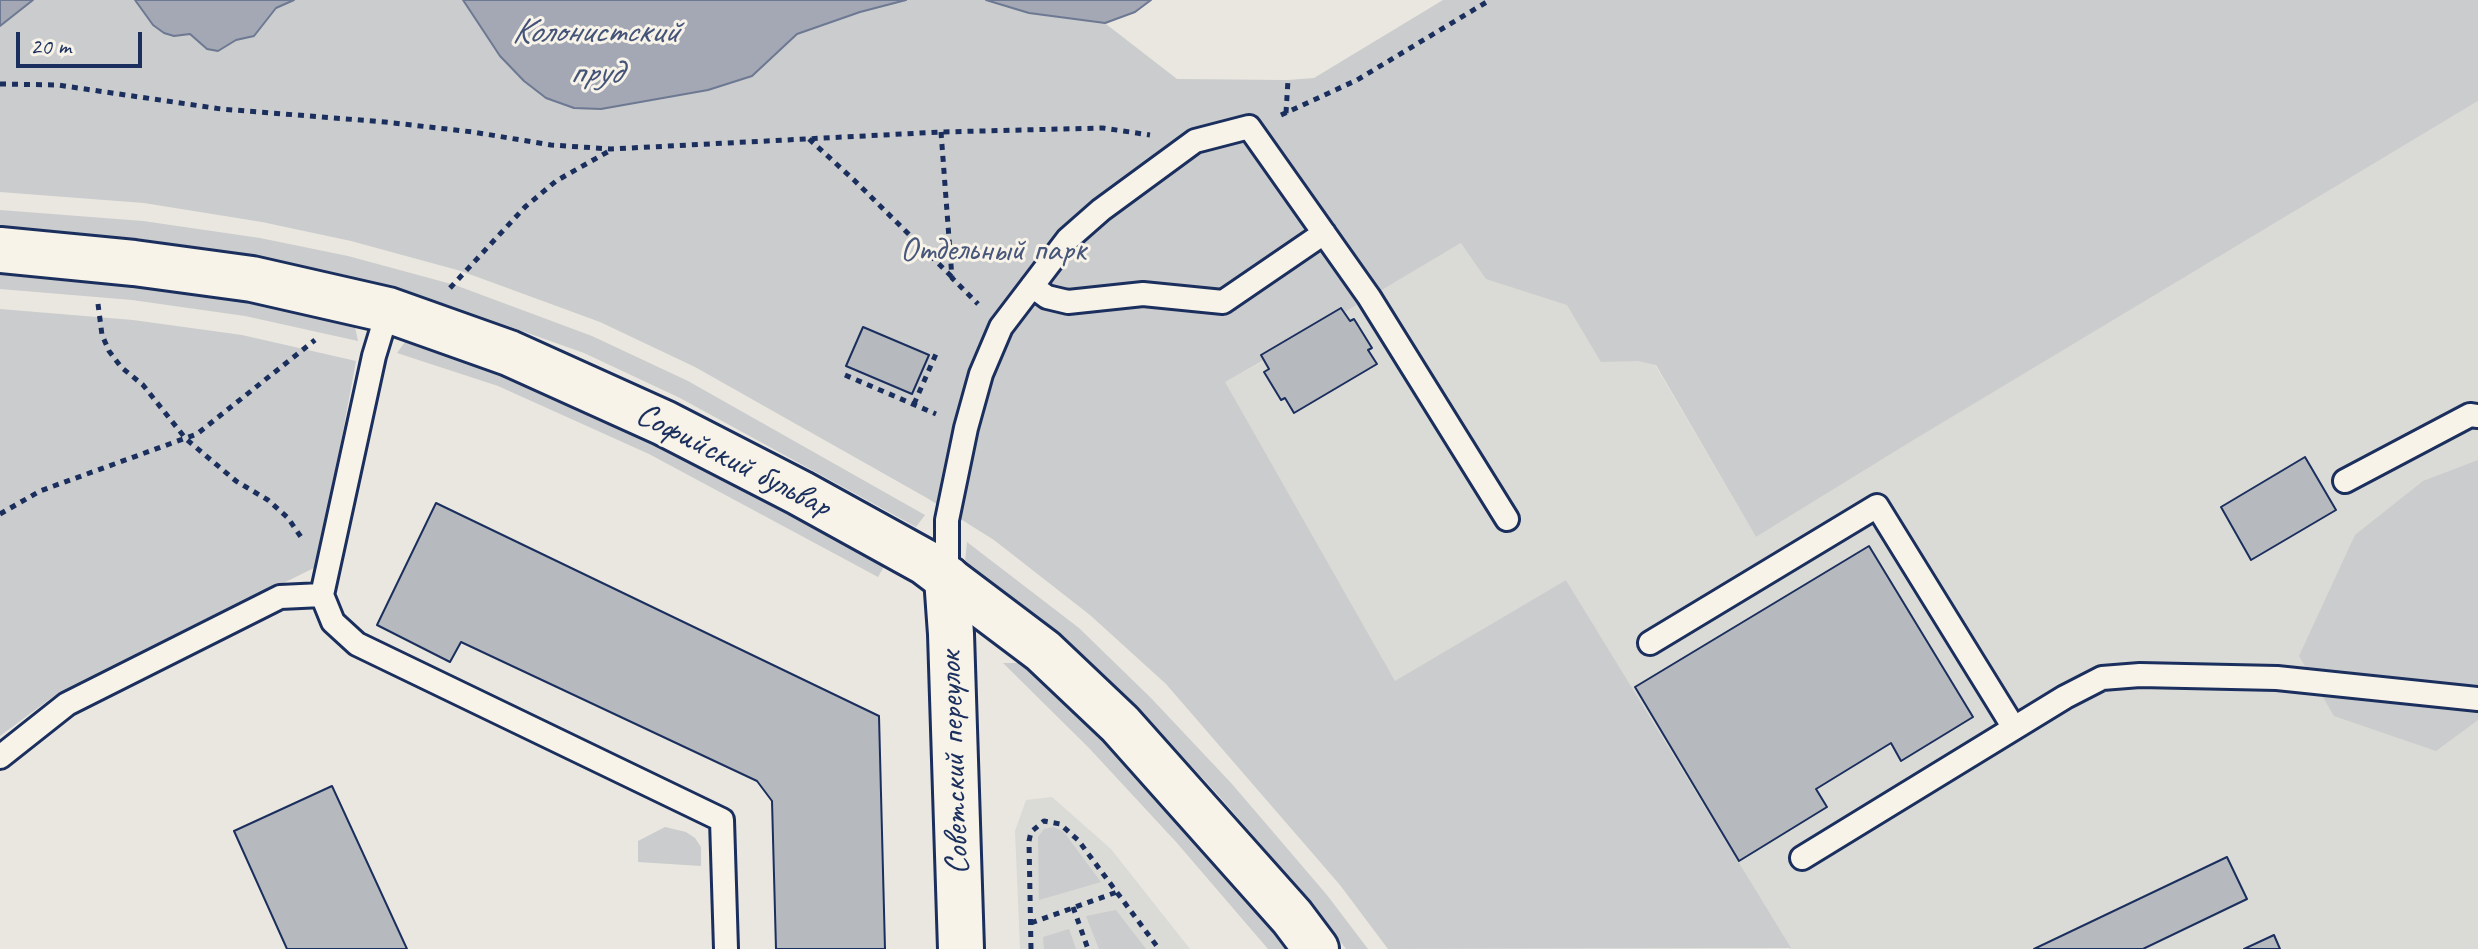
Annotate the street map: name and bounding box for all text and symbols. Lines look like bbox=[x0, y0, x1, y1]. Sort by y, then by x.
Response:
water label: Колонистский пруд bbox=[512, 11, 678, 96]
scale bar bbox=[20, 16, 146, 66]
text: 20 m bbox=[30, 31, 71, 61]
park label: Отдельный парк bbox=[900, 231, 1086, 271]
street label: Софийский бульвар bbox=[629, 394, 837, 528]
street label: Советский переулок bbox=[931, 650, 979, 876]

